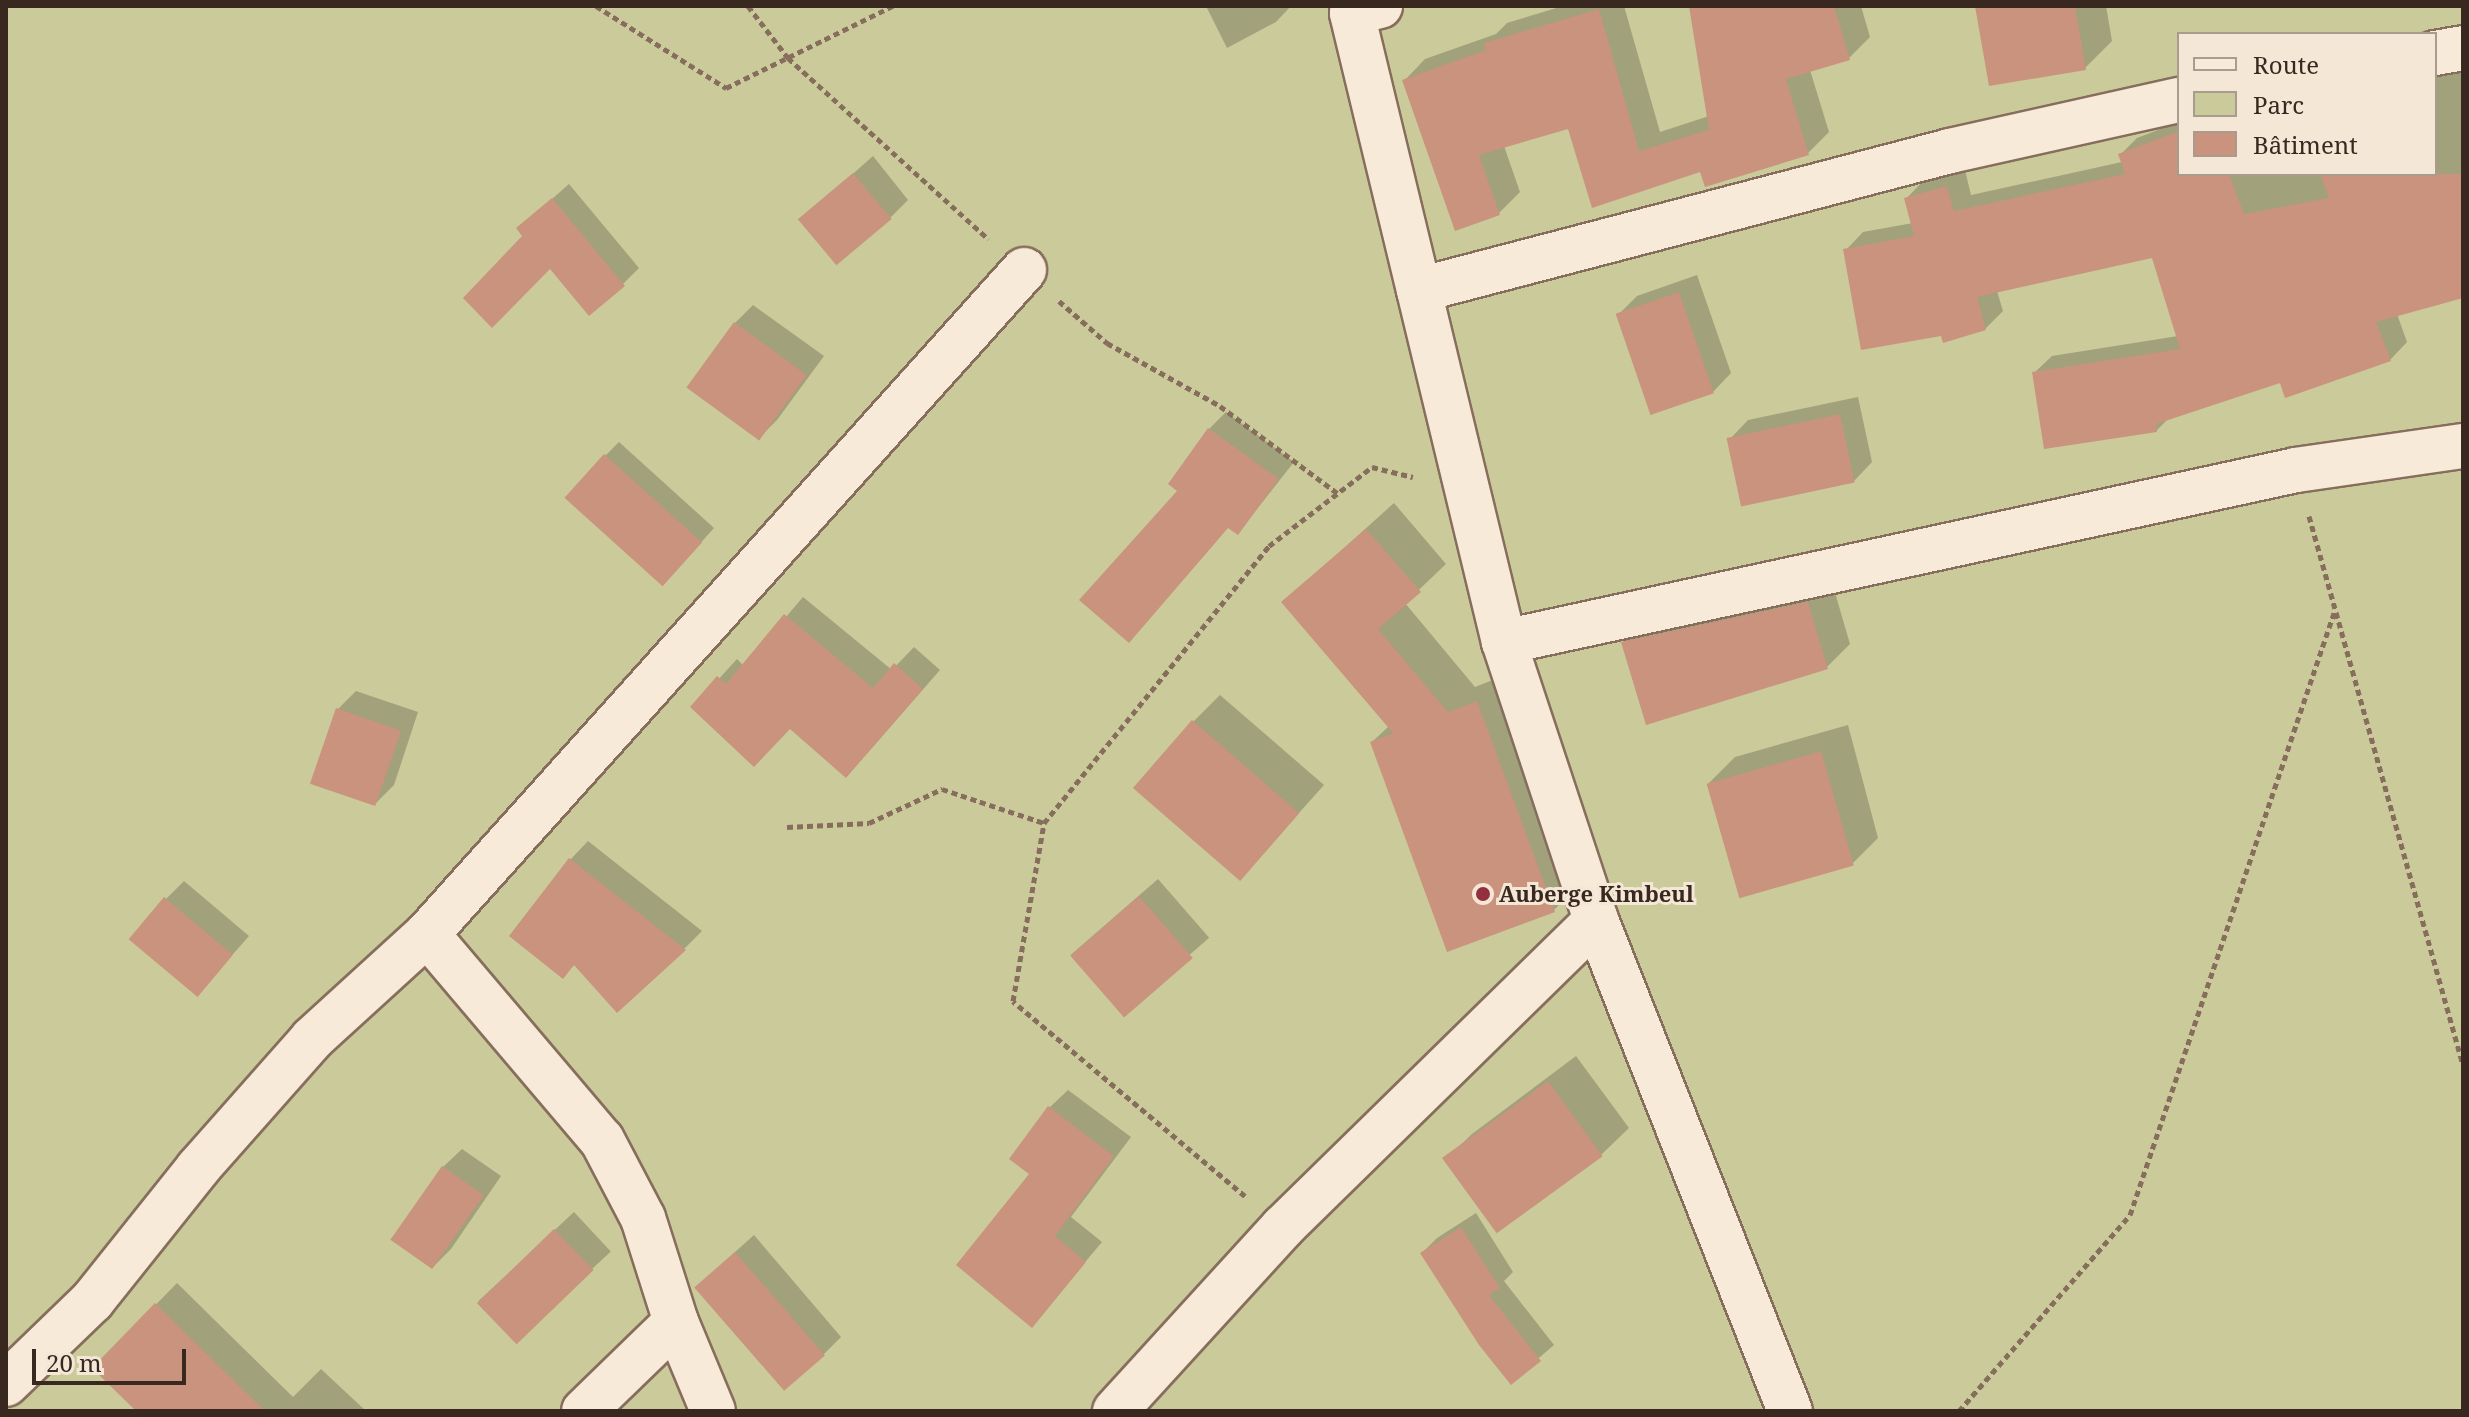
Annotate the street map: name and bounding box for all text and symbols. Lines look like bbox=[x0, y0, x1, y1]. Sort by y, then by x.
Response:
legend bbox=[2177, 32, 2437, 176]
text: Route bbox=[2253, 48, 2319, 81]
text: Parc bbox=[2253, 88, 2304, 121]
text: Bâtiment bbox=[2253, 128, 2358, 161]
place label: Auberge Kimbeul bbox=[1499, 881, 1694, 907]
marker: Auberge Kimbeul bbox=[1474, 885, 1492, 903]
scale bar bbox=[36, 1333, 190, 1383]
text: 20 m bbox=[46, 1346, 102, 1379]

